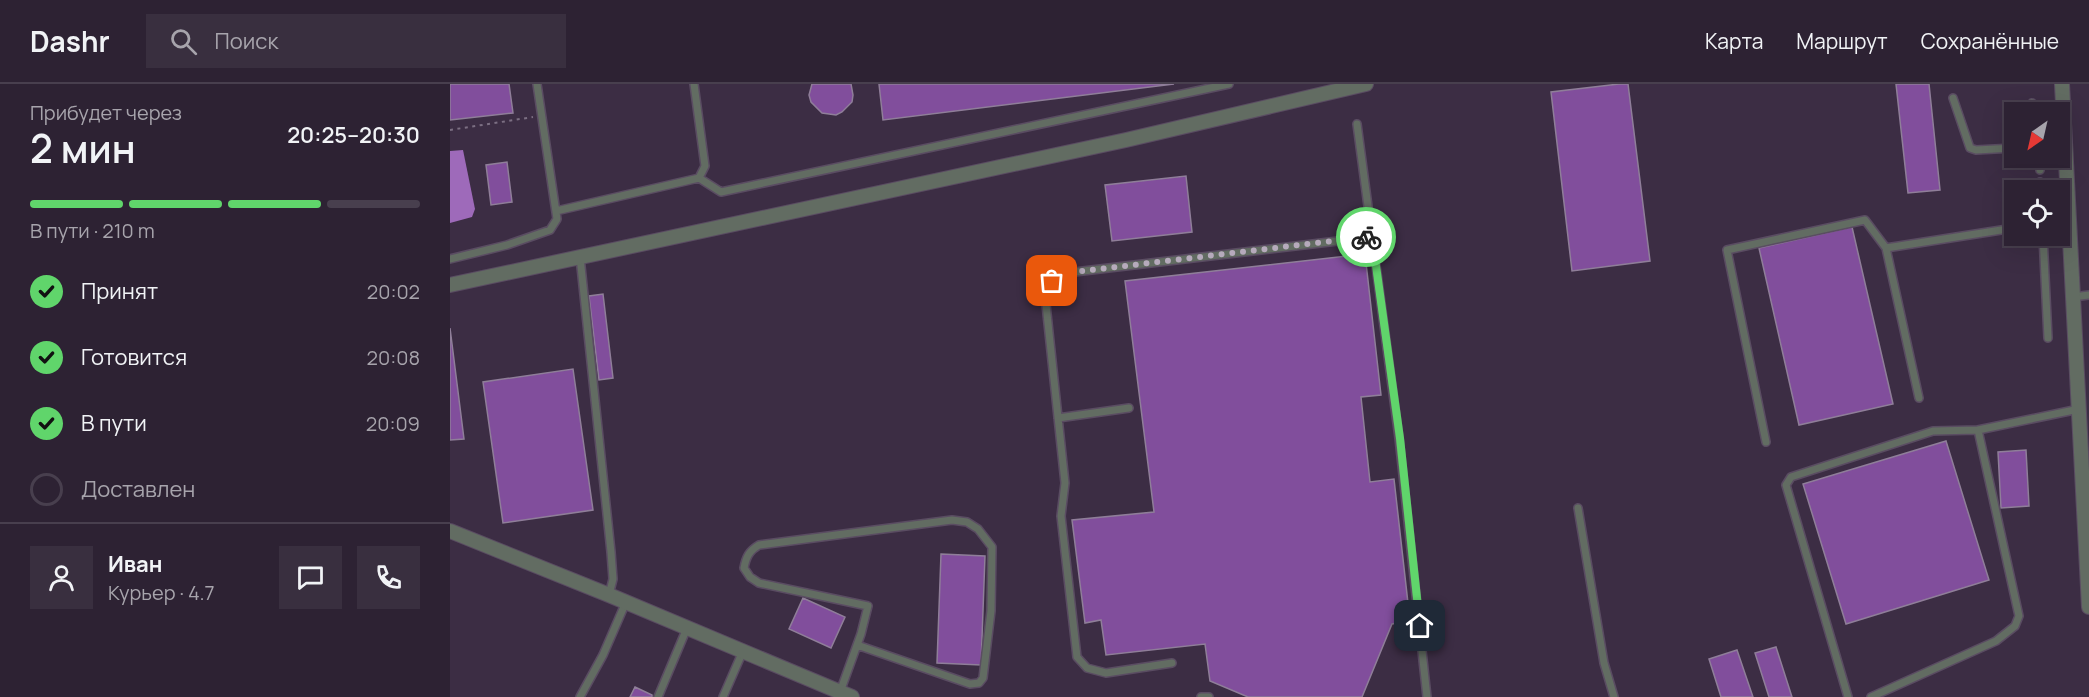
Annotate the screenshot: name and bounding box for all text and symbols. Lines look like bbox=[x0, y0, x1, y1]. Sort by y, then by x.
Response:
search box bbox=[146, 14, 566, 68]
text: Dashr bbox=[30, 22, 110, 60]
icon: search bbox=[167, 25, 200, 58]
text: Поиск bbox=[215, 26, 278, 56]
text: Карта bbox=[1705, 27, 1763, 55]
text: Маршрут bbox=[1796, 27, 1888, 55]
text: Сохранённые bbox=[1921, 27, 2059, 55]
text: Прибудет через bbox=[30, 99, 182, 126]
north arrow bbox=[2004, 102, 2070, 168]
map controls bbox=[2004, 102, 2070, 246]
text: 20:25–20:30 bbox=[287, 120, 420, 150]
text: 2 мин bbox=[30, 121, 136, 175]
button: locate bbox=[2004, 180, 2070, 246]
courier bbox=[1336, 207, 1396, 267]
text: В пути · 210 m bbox=[30, 217, 155, 244]
icon: bike bbox=[1350, 221, 1383, 254]
pin bbox=[1026, 255, 1077, 306]
icon: bag bbox=[1035, 264, 1068, 297]
icon: check bbox=[30, 275, 63, 308]
text: Принят bbox=[81, 276, 158, 306]
text: 20:02 bbox=[367, 278, 420, 305]
icon: check bbox=[30, 341, 63, 374]
text: Готовится bbox=[81, 342, 187, 372]
text: 20:08 bbox=[367, 344, 420, 371]
icon: check bbox=[30, 407, 63, 440]
text: В пути bbox=[81, 408, 147, 438]
text: 20:09 bbox=[366, 410, 420, 437]
text: Доставлен bbox=[81, 474, 195, 504]
button: person bbox=[30, 546, 93, 609]
button: chat bbox=[279, 546, 342, 609]
button: phone bbox=[357, 546, 420, 609]
text: Иван bbox=[108, 549, 162, 579]
text: Курьер · 4.7 bbox=[108, 579, 215, 606]
pin bbox=[1394, 600, 1445, 651]
icon: home bbox=[1403, 609, 1436, 642]

